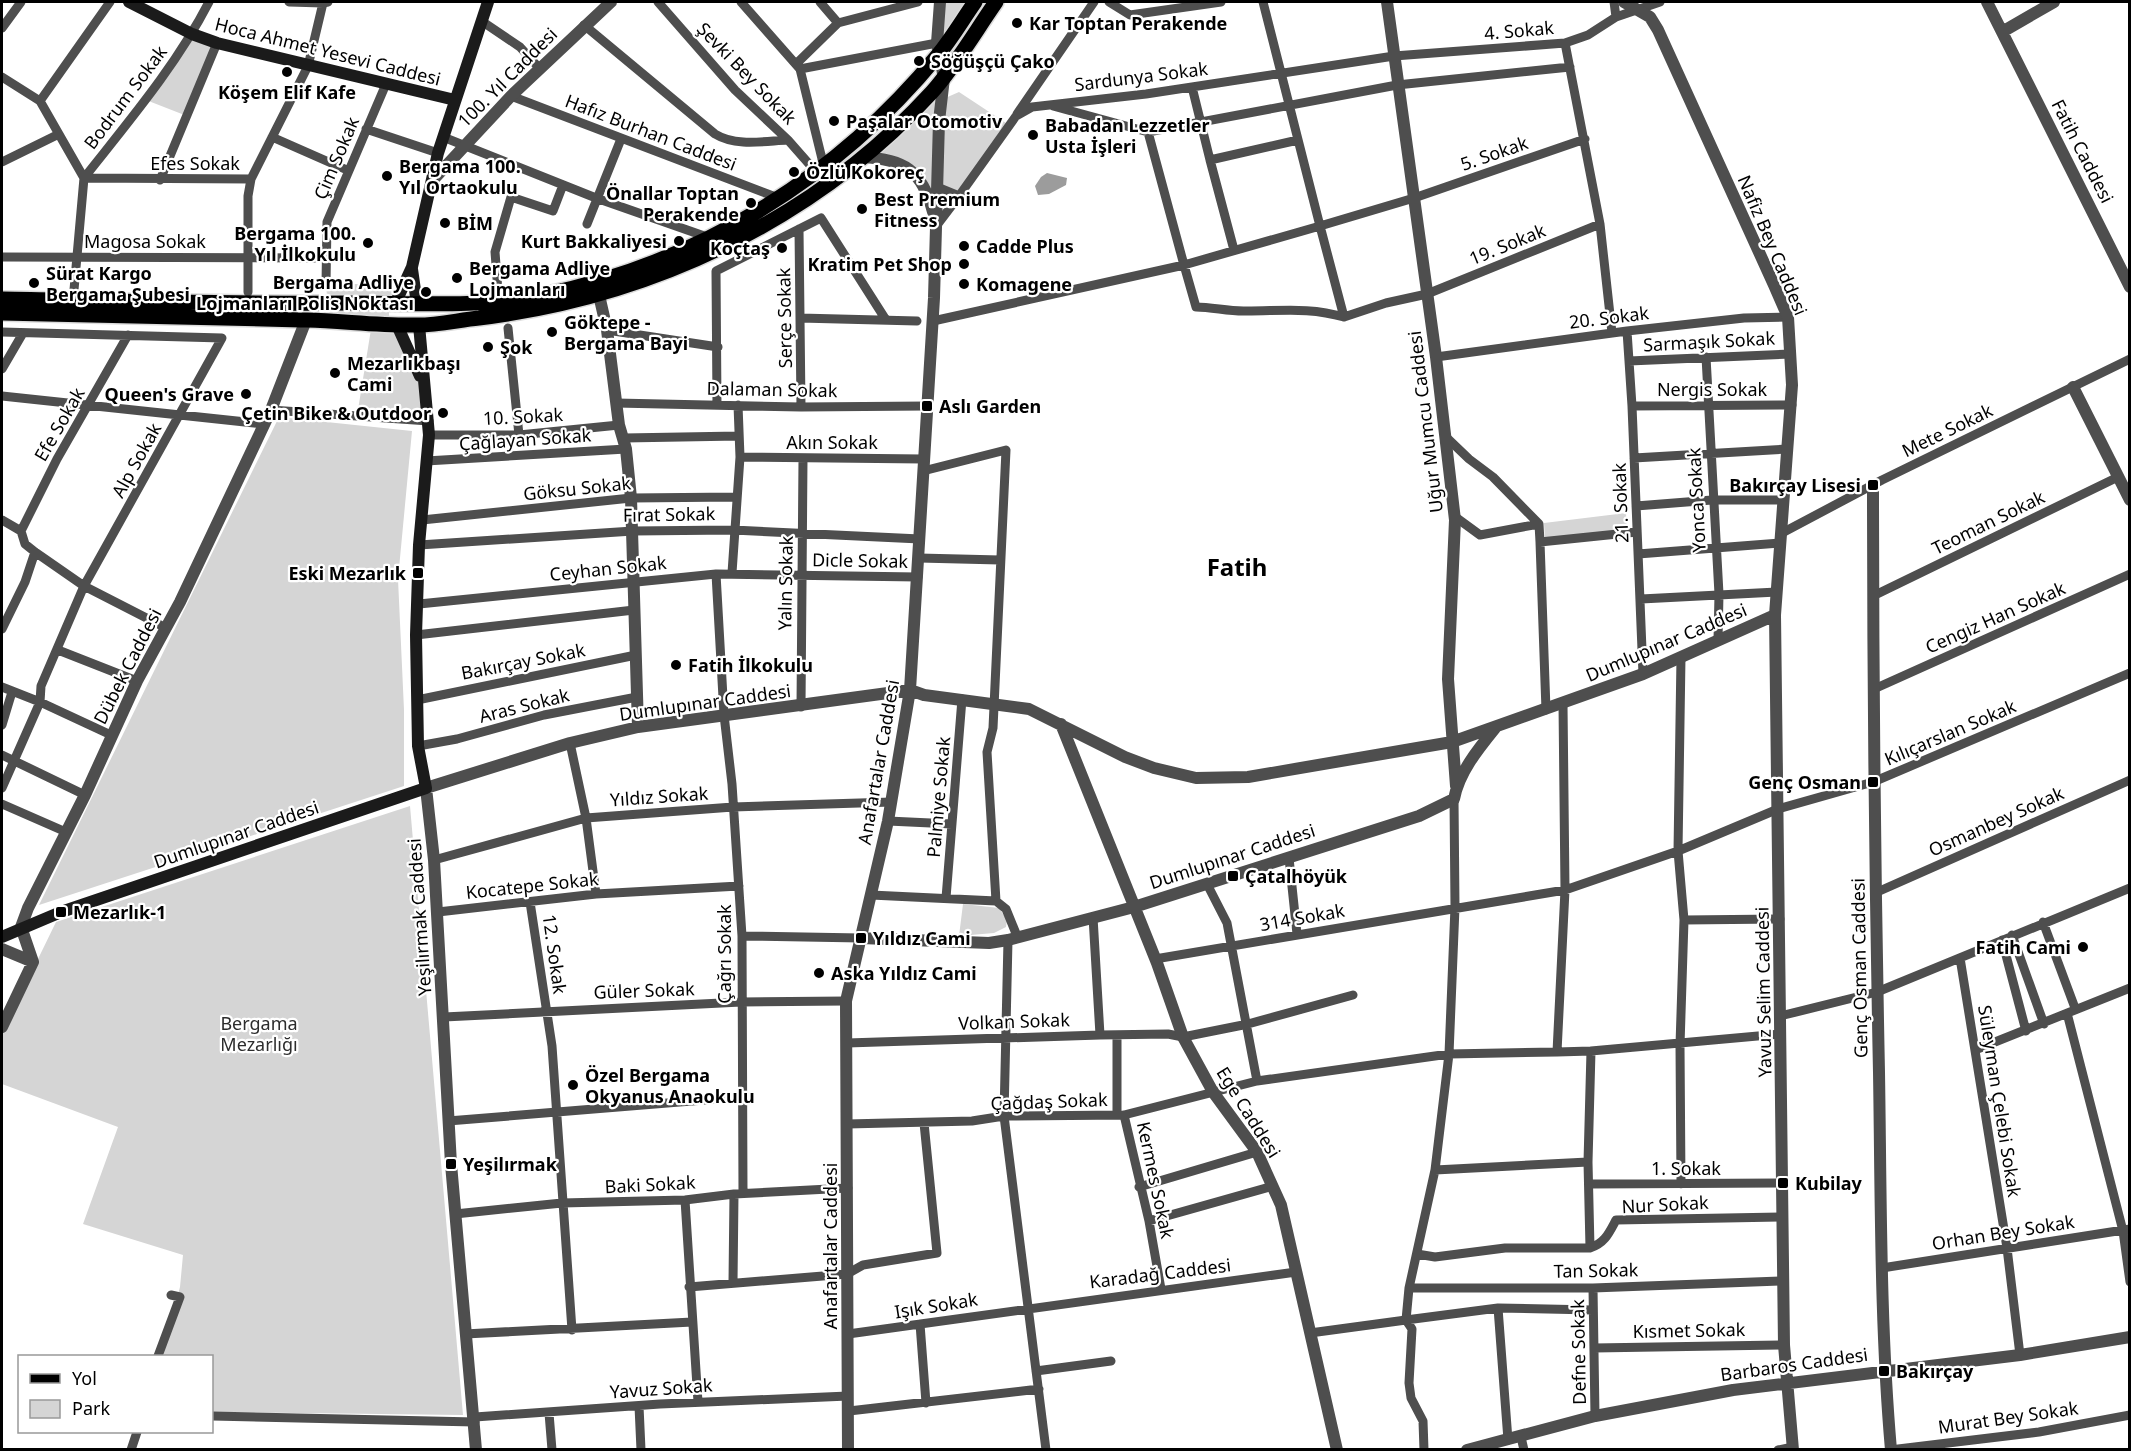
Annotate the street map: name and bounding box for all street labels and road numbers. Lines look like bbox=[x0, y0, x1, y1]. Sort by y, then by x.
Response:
street label: Hoca Ahmet Yesevi Caddesi bbox=[213, 11, 443, 91]
street label: 4. Sokak bbox=[1483, 15, 1555, 45]
street label: Şevki Bey Sokak bbox=[692, 17, 802, 130]
street label: 100. Yıl Caddesi bbox=[452, 22, 562, 132]
street label: Bodrum Sokak bbox=[78, 40, 172, 154]
street label: Sardunya Sokak bbox=[1073, 56, 1210, 96]
street label: Hafız Burhan Caddesi bbox=[562, 88, 740, 176]
street label: Fatih Caddesi bbox=[2047, 95, 2119, 207]
street label: Çim Sokak bbox=[308, 113, 364, 203]
street label: 5. Sokak bbox=[1457, 130, 1531, 176]
street label: Efes Sokak bbox=[150, 151, 240, 175]
street label: Nafiz Bey Caddesi bbox=[1733, 171, 1813, 319]
street label: 19. Sokak bbox=[1465, 218, 1549, 270]
street label: Magosa Sokak bbox=[84, 229, 206, 253]
street label: Serçe Sokak bbox=[771, 267, 797, 369]
street label: 20. Sokak bbox=[1568, 300, 1651, 334]
street label: Sarmaşık Sokak bbox=[1642, 326, 1776, 356]
street label: Uğur Mumcu Caddesi bbox=[1402, 330, 1448, 514]
street label: Dalaman Sokak bbox=[706, 376, 838, 402]
street label: Nergis Sokak bbox=[1657, 377, 1767, 401]
street label: Efe Sokak bbox=[28, 383, 90, 465]
street label: Mete Sokak bbox=[1898, 398, 1997, 462]
street label: 10. Sokak bbox=[482, 402, 564, 430]
street label: Alp Sokak bbox=[106, 418, 167, 502]
street label: Çağlayan Sokak bbox=[458, 422, 592, 456]
street label: Akın Sokak bbox=[786, 430, 878, 454]
street label: Yonca Sokak bbox=[1681, 447, 1711, 553]
street label: 21. Sokak bbox=[1607, 462, 1633, 543]
street label: Göksu Sokak bbox=[522, 470, 632, 506]
street label: Teoman Sokak bbox=[1928, 484, 2049, 560]
street label: Fırat Sokak bbox=[623, 501, 716, 527]
street label: Yalın Sokak bbox=[772, 535, 798, 630]
street label: Dicle Sokak bbox=[812, 547, 909, 573]
street label: Ceyhan Sokak bbox=[548, 550, 668, 586]
street label: Cengiz Han Sokak bbox=[1921, 575, 2069, 659]
street label: Dumlupınar Caddesi bbox=[1582, 597, 1750, 687]
street label: Dübek Caddesi bbox=[88, 604, 166, 728]
street label: Bakırçay Sokak bbox=[459, 637, 587, 685]
street label: Dumlupınar Caddesi bbox=[618, 678, 792, 726]
street label: Anafartalar Caddesi bbox=[852, 678, 904, 846]
street label: Aras Sokak bbox=[476, 682, 572, 728]
street label: Kılıçarslan Sokak bbox=[1881, 693, 2020, 770]
street label: Palmiye Sokak bbox=[921, 735, 955, 858]
street label: Osmanbey Sokak bbox=[1925, 780, 2068, 862]
street label: Yıldız Sokak bbox=[609, 781, 709, 811]
street label: Dumlupınar Caddesi bbox=[150, 794, 322, 874]
street label: Dumlupınar Caddesi bbox=[1146, 818, 1318, 894]
street label: Yeşilırmak Caddesi bbox=[402, 838, 436, 996]
street label: Kocatepe Sokak bbox=[464, 866, 600, 904]
street label: Genç Osman Caddesi bbox=[1845, 878, 1873, 1058]
street label: 314 Sokak bbox=[1258, 898, 1347, 936]
street label: Çağrı Sokak bbox=[712, 904, 736, 1004]
street label: Yavuz Selim Caddesi bbox=[1750, 906, 1776, 1078]
street label: 12. Sokak bbox=[538, 913, 573, 996]
street label: Güler Sokak bbox=[593, 976, 695, 1004]
street label: Süleyman Çelebi Sokak bbox=[1973, 1003, 2027, 1199]
street label: Volkan Sokak bbox=[958, 1007, 1071, 1035]
street label: Ege Caddesi bbox=[1212, 1062, 1286, 1162]
street label: Çağdaş Sokak bbox=[990, 1087, 1108, 1115]
street label: Kermes Sokak bbox=[1132, 1119, 1180, 1241]
street label: 1. Sokak bbox=[1651, 1156, 1721, 1180]
street label: Anafartalar Caddesi bbox=[818, 1163, 842, 1329]
street label: Baki Sokak bbox=[604, 1170, 696, 1198]
street label: Nur Sokak bbox=[1621, 1190, 1709, 1218]
street label: Orhan Bey Sokak bbox=[1930, 1209, 2076, 1255]
street label: Karadağ Caddesi bbox=[1088, 1252, 1232, 1294]
street label: Tan Sokak bbox=[1554, 1257, 1639, 1283]
street label: Işık Sokak bbox=[893, 1287, 980, 1323]
street label: Defne Sokak bbox=[1565, 1299, 1591, 1405]
street label: Kısmet Sokak bbox=[1632, 1317, 1746, 1343]
street label: Barbaros Caddesi bbox=[1719, 1342, 1869, 1386]
street label: Yavuz Sokak bbox=[609, 1372, 714, 1404]
street label: Murat Bey Sokak bbox=[1936, 1395, 2080, 1439]

